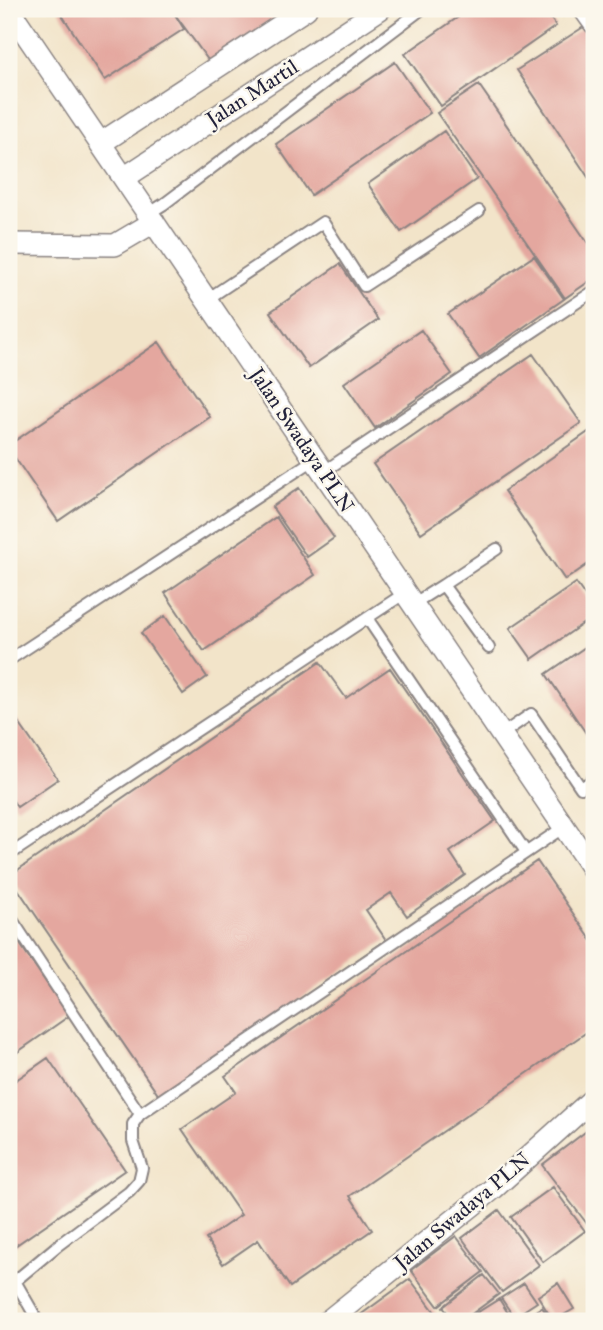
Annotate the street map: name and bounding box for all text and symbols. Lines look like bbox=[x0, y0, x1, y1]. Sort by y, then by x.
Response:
street label: Jalan Martil bbox=[199, 53, 303, 133]
street label: Jalan Swadaya PLN bbox=[243, 361, 360, 518]
street label: Jalan Swadaya PLN bbox=[387, 1146, 535, 1277]

